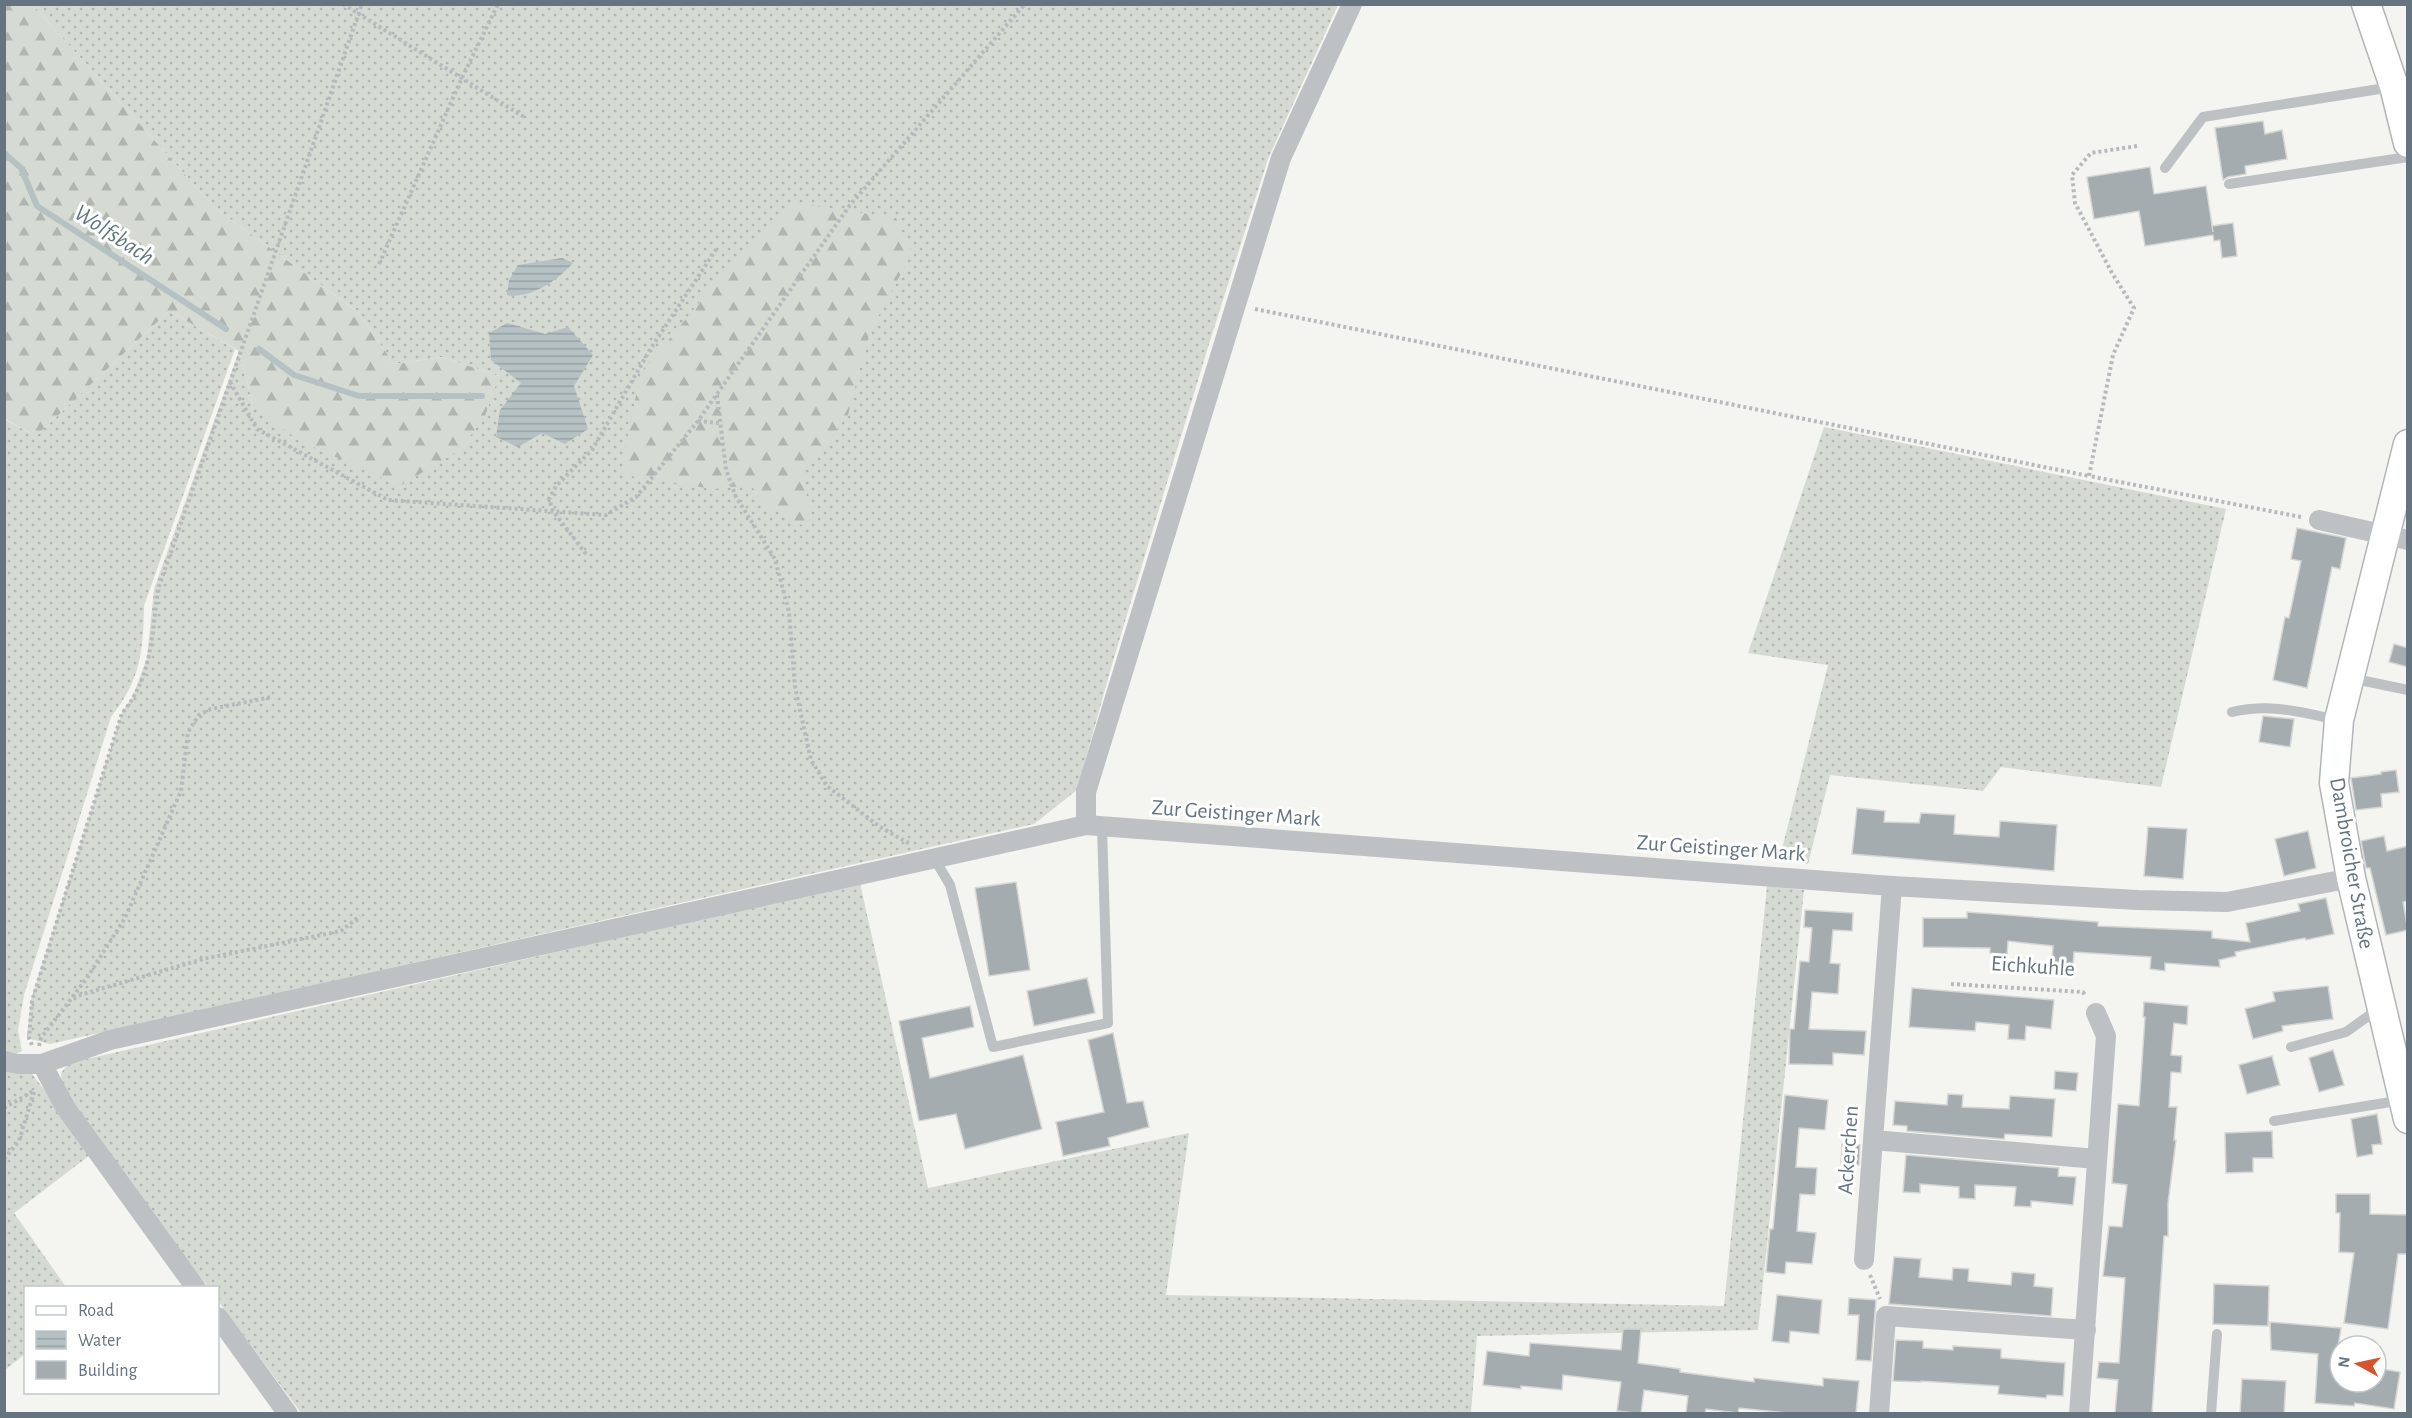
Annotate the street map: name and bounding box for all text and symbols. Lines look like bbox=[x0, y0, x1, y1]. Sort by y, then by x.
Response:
water label: Wolfsbach bbox=[70, 201, 158, 269]
street label: Dambroicher Straße bbox=[2326, 776, 2378, 950]
street label: Zur Geistinger Mark bbox=[1151, 796, 1321, 830]
street label: Zur Geistinger Mark bbox=[1636, 831, 1806, 865]
street label: Eichkuhle bbox=[1990, 952, 2076, 980]
street label: Ackerchen bbox=[1834, 1105, 1862, 1195]
legend bbox=[24, 1286, 219, 1394]
text: Road bbox=[78, 1302, 114, 1320]
text: Water bbox=[78, 1332, 121, 1350]
north arrow bbox=[2328, 1334, 2388, 1394]
text: N bbox=[2335, 1355, 2353, 1369]
text: Building bbox=[78, 1362, 138, 1380]

